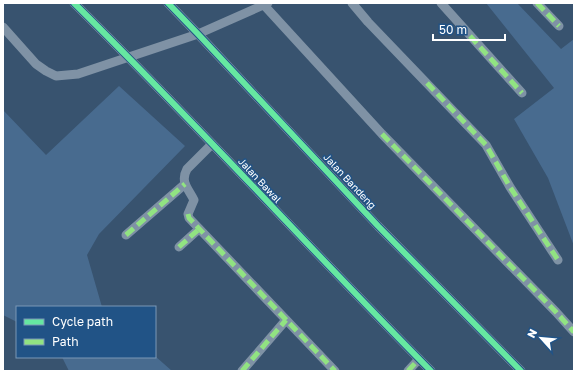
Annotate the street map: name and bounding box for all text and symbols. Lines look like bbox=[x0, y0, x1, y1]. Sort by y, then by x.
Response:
scale bar bbox=[433, 16, 505, 42]
text: 50 m bbox=[439, 22, 467, 37]
street label: Jalan Bandeng bbox=[321, 151, 379, 211]
street label: Jalan Bawal bbox=[236, 155, 284, 205]
legend bbox=[16, 306, 156, 358]
text: Cycle path bbox=[52, 314, 113, 329]
north arrow bbox=[521, 318, 561, 358]
text: N bbox=[524, 327, 539, 340]
text: Path bbox=[52, 334, 79, 349]

